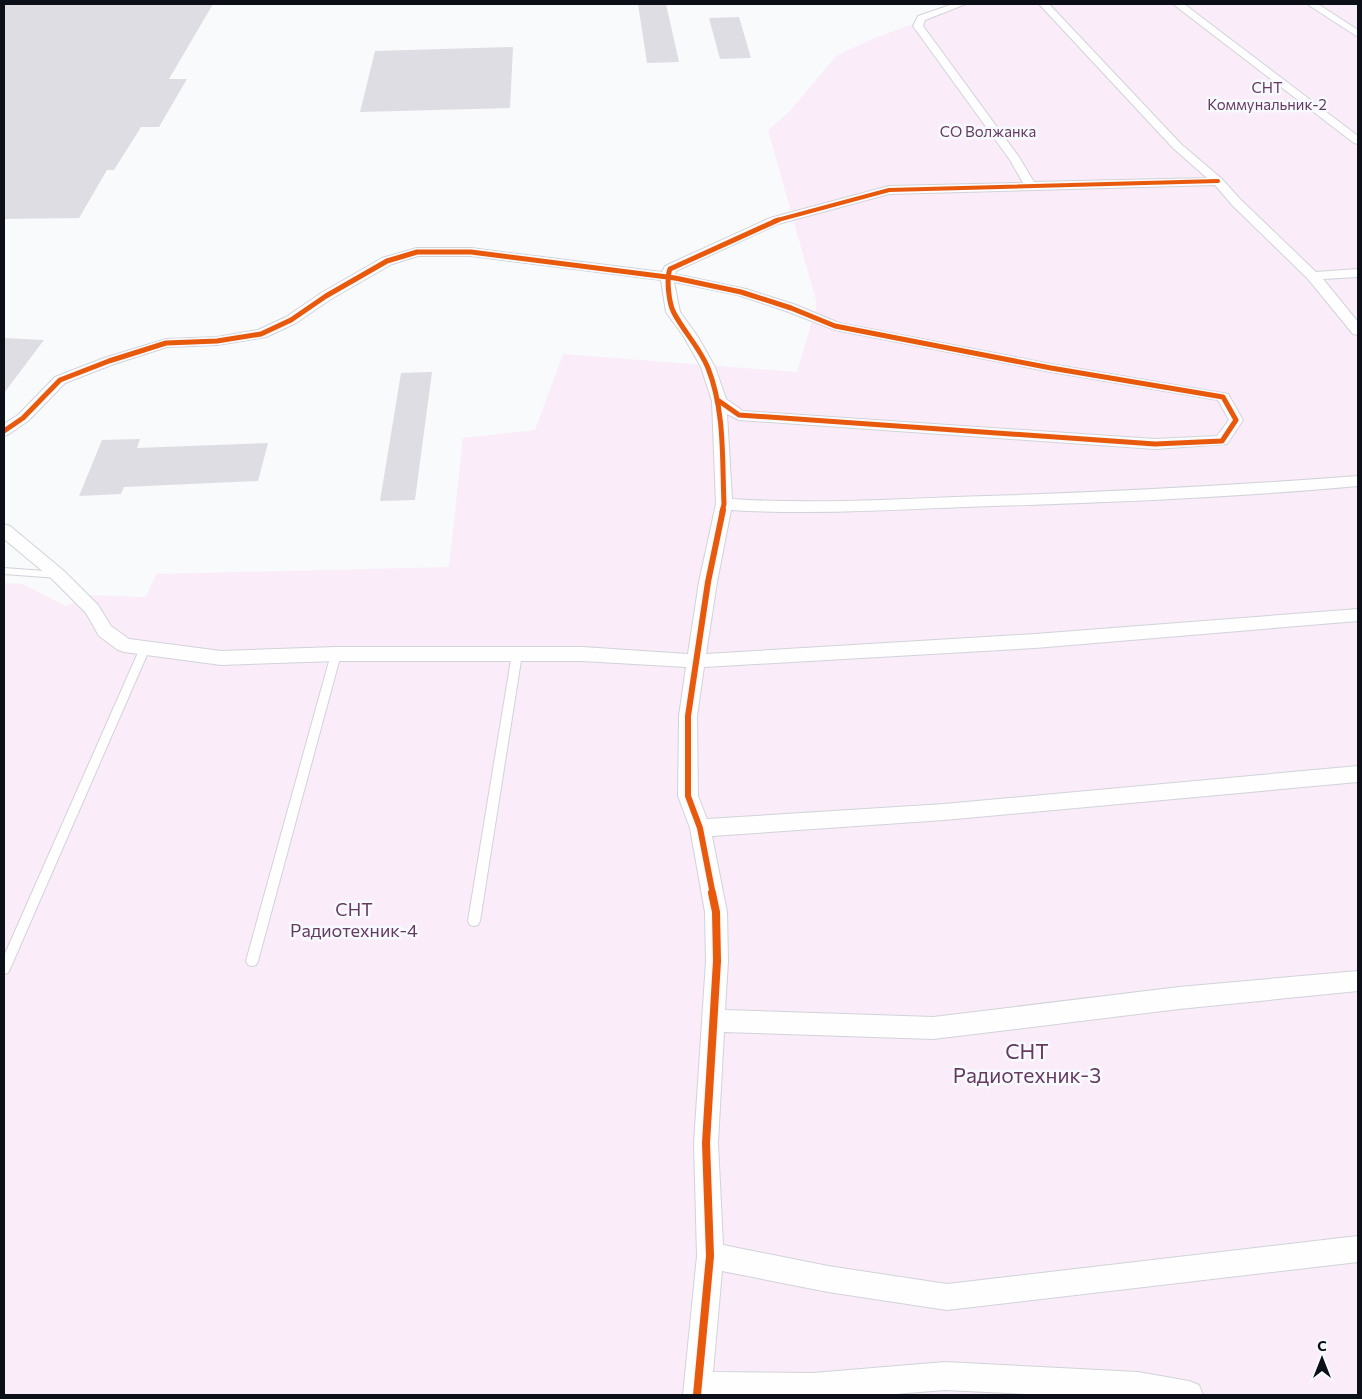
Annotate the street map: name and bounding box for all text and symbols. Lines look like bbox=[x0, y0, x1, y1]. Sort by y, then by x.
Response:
park label: СНТ Коммунальник-2 bbox=[1207, 78, 1327, 113]
park label: СО Волжанка bbox=[940, 122, 1036, 140]
park label: СНТ Радиотехник-4 bbox=[290, 898, 418, 941]
park label: СНТ Радиотехник-3 bbox=[953, 1038, 1101, 1087]
north arrow bbox=[1297, 1334, 1347, 1384]
text: С bbox=[1317, 1337, 1327, 1354]

